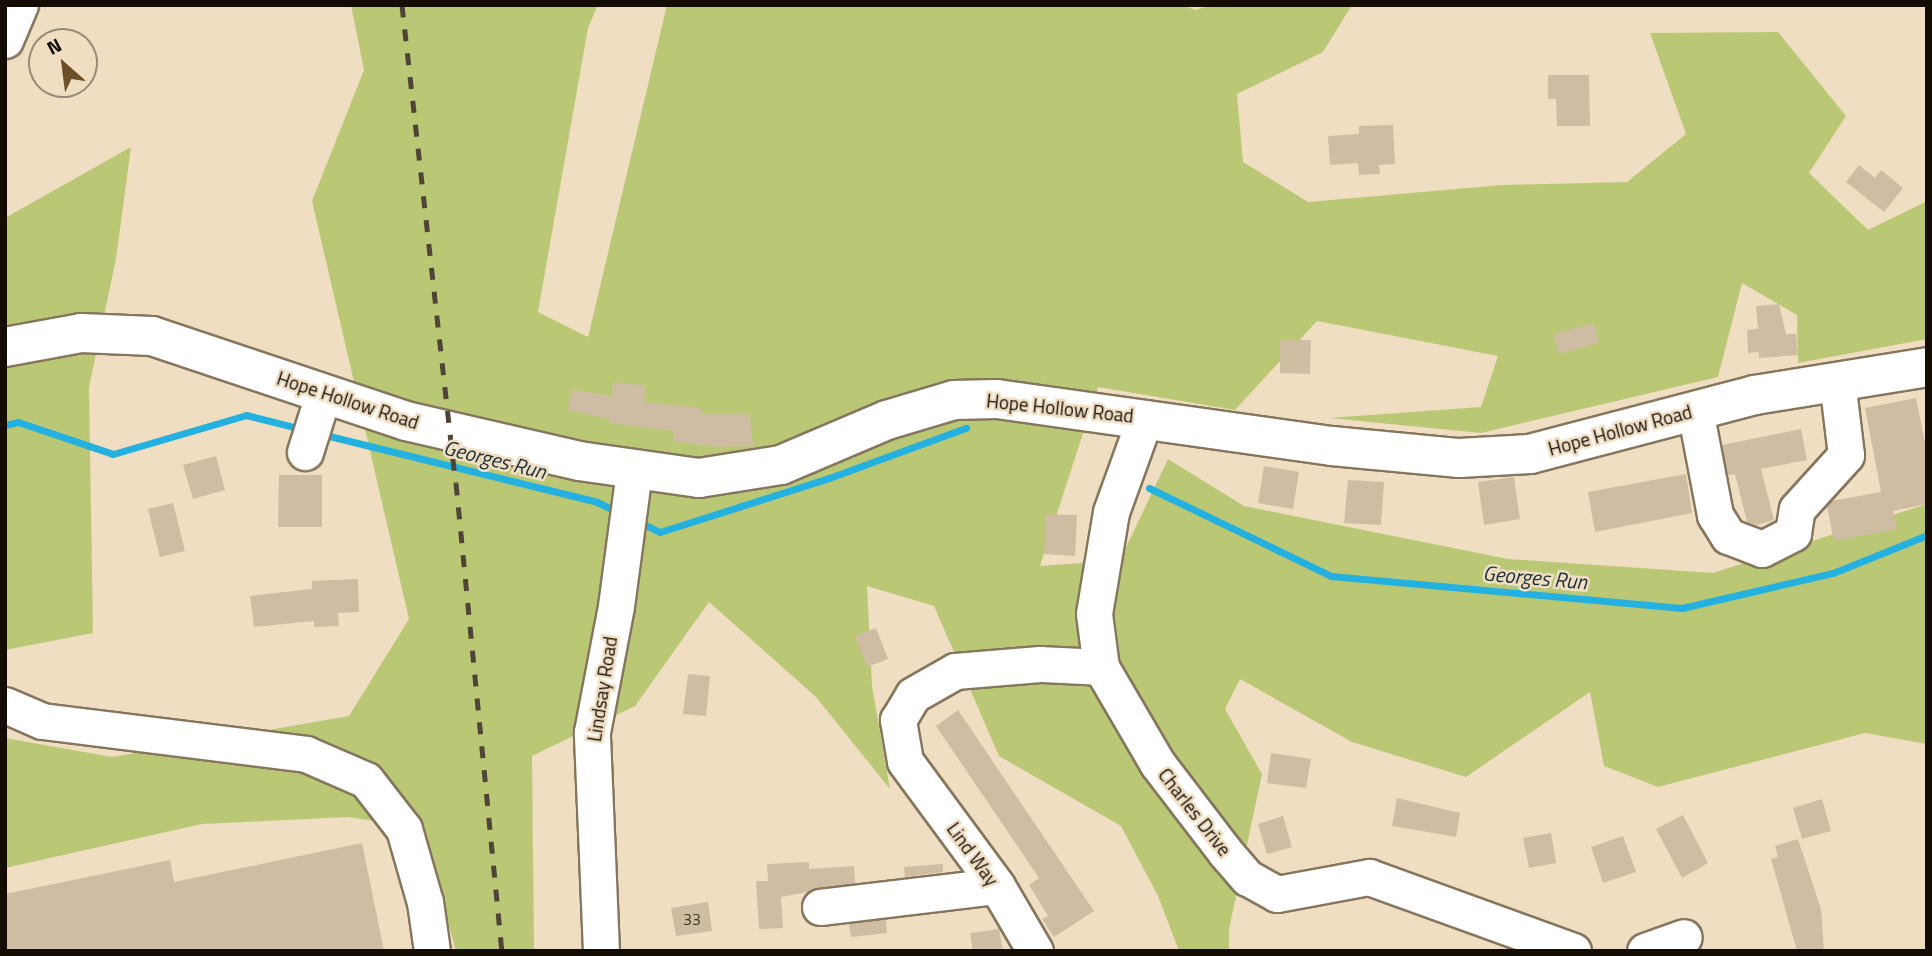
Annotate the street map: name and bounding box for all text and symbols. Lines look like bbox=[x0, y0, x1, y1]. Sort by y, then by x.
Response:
north arrow bbox=[28, 28, 98, 98]
text: N bbox=[41, 30, 66, 62]
street label: Hope Hollow Road bbox=[274, 366, 422, 434]
street label: Hope Hollow Road bbox=[985, 389, 1135, 427]
street label: Hope Hollow Road bbox=[1546, 400, 1694, 460]
water label: Georges Run bbox=[441, 434, 549, 484]
water label: Georges Run bbox=[1482, 560, 1588, 594]
street label: Lindsay Road bbox=[582, 635, 622, 743]
street label: Charles Drive bbox=[1154, 764, 1236, 860]
street label: Lind Way bbox=[942, 818, 1004, 890]
house number: 33 bbox=[683, 909, 701, 929]

